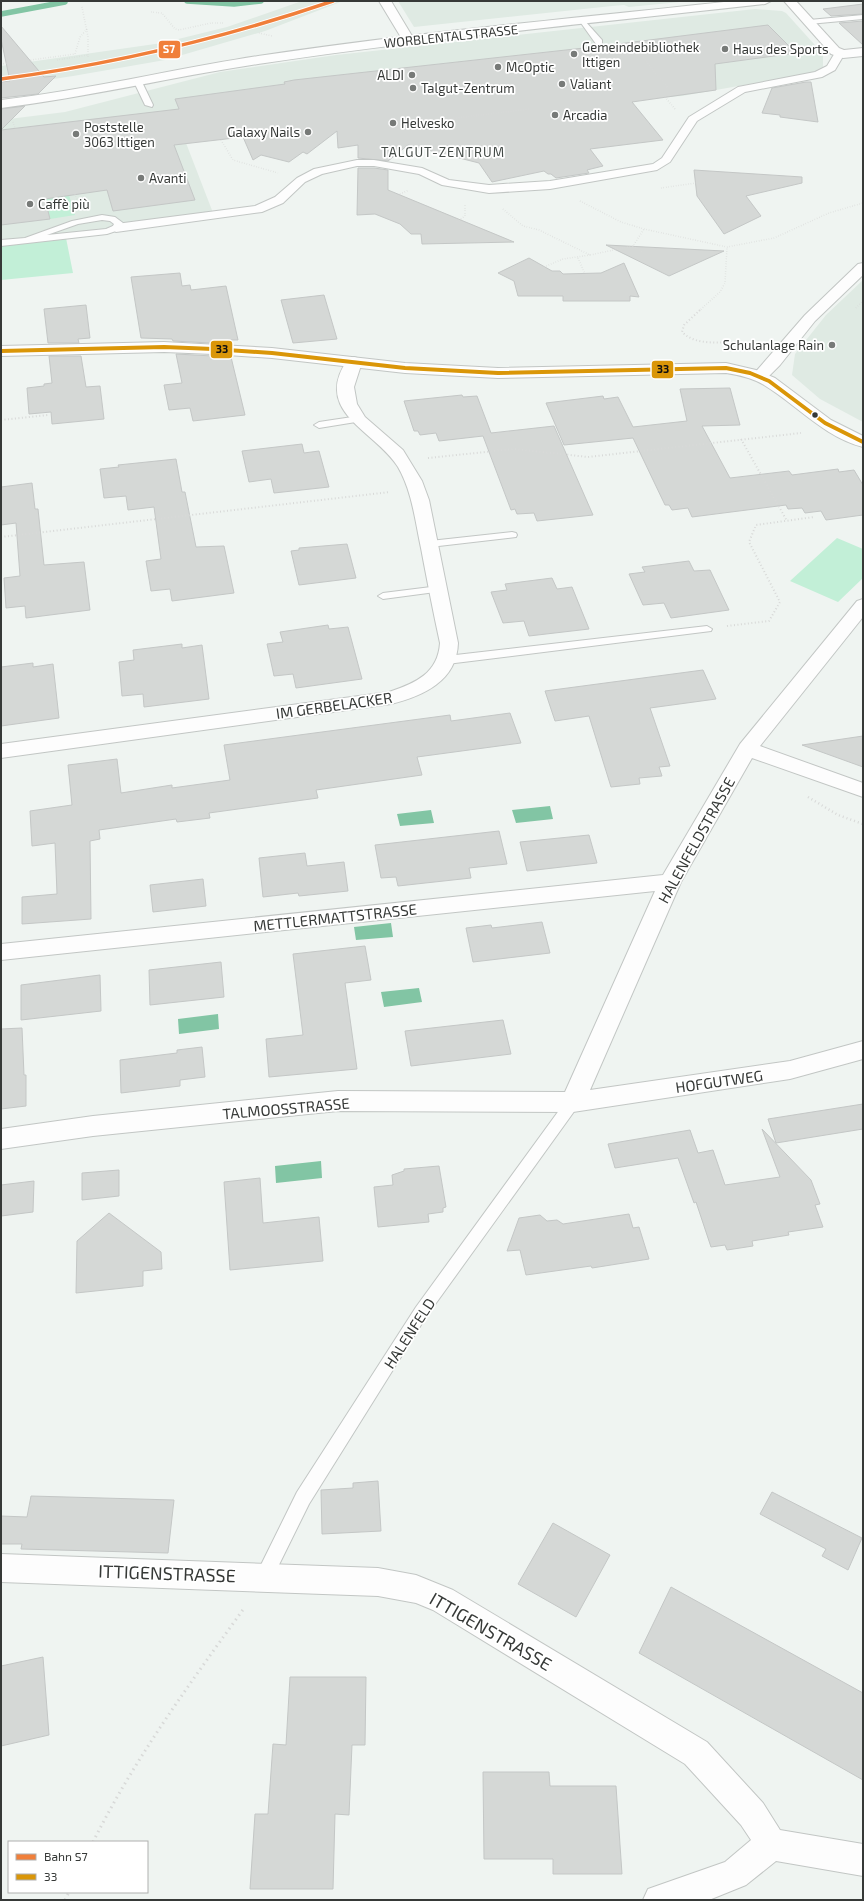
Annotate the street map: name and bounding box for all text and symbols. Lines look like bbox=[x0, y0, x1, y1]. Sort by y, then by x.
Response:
street label: WORBLENTALSTRASSE bbox=[383, 21, 519, 51]
place label: Gemeindebibliothek Ittigen bbox=[582, 39, 700, 70]
line badge: S7 bbox=[158, 40, 181, 59]
place label: Haus des Sports bbox=[733, 41, 829, 57]
text: S7 bbox=[163, 42, 175, 55]
marker: Haus des Sports bbox=[720, 44, 730, 54]
marker: Gemeindebibliothek Ittigen bbox=[569, 49, 579, 59]
place label: McOptic bbox=[506, 59, 555, 75]
marker: McOptic bbox=[493, 62, 503, 72]
place label: ALDI bbox=[377, 67, 404, 83]
marker: ALDI bbox=[407, 70, 417, 80]
place label: Valiant bbox=[570, 76, 611, 92]
marker: Valiant bbox=[557, 79, 567, 89]
place label: Talgut-Zentrum bbox=[421, 80, 515, 96]
marker: Talgut-Zentrum bbox=[408, 83, 418, 93]
place label: Arcadia bbox=[563, 107, 607, 123]
marker: Arcadia bbox=[550, 110, 560, 120]
place label: Helvesko bbox=[401, 115, 454, 131]
marker: Helvesko bbox=[388, 118, 398, 128]
place label: Poststelle 3063 Ittigen bbox=[84, 119, 155, 150]
place label: Galaxy Nails bbox=[227, 124, 300, 140]
marker: Galaxy Nails bbox=[303, 127, 313, 137]
marker: Poststelle 3063 Ittigen bbox=[71, 129, 81, 139]
district label: TALGUT-ZENTRUM bbox=[381, 144, 505, 160]
place label: Avanti bbox=[149, 170, 187, 186]
marker: Avanti bbox=[136, 173, 146, 183]
place label: Caffè più bbox=[38, 196, 90, 212]
marker: Caffè più bbox=[25, 199, 35, 209]
place label: Schulanlage Rain bbox=[723, 337, 824, 353]
line badge: 33 bbox=[210, 340, 233, 359]
marker: Schulanlage Rain bbox=[827, 340, 837, 350]
text: 33 bbox=[216, 342, 228, 355]
line badge: 33 bbox=[651, 360, 674, 379]
text: 33 bbox=[657, 362, 669, 375]
unlabelled marker bbox=[810, 410, 820, 420]
street label: IM GERBELACKER bbox=[275, 688, 393, 722]
street label: HALENFELDSTRASSE bbox=[654, 774, 738, 906]
street label: METTLERMATTSTRASSE bbox=[252, 899, 418, 935]
street label: HOFGUTWEG bbox=[674, 1066, 764, 1096]
street label: TALMOOSSTRASSE bbox=[222, 1093, 350, 1123]
street label: HALENFELD bbox=[380, 1294, 438, 1372]
street label: ITTIGENSTRASSE bbox=[98, 1560, 236, 1586]
street label: ITTIGENSTRASSE bbox=[426, 1587, 556, 1675]
legend bbox=[8, 1841, 148, 1893]
text: Bahn S7 bbox=[44, 1849, 88, 1863]
text: 33 bbox=[44, 1869, 57, 1883]

